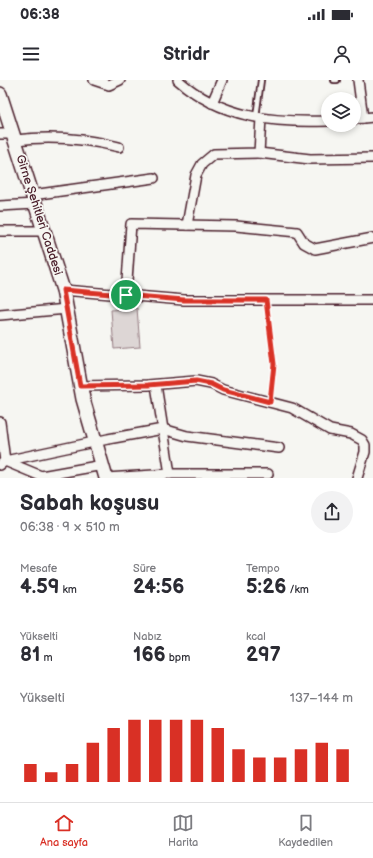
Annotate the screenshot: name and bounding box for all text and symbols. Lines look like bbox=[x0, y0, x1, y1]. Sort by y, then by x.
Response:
text: 06:38 bbox=[20, 5, 60, 24]
icon: menu bbox=[20, 43, 42, 65]
icon: person bbox=[331, 43, 353, 65]
text: Stridr bbox=[163, 44, 210, 65]
map controls bbox=[321, 92, 361, 132]
button: layers bbox=[321, 92, 361, 132]
street label: Girne Şehitleri Caddesi bbox=[12, 153, 66, 277]
pin bbox=[109, 278, 143, 312]
icon: arrive bbox=[115, 284, 137, 306]
text: Sabah koşusu bbox=[20, 490, 159, 517]
button: share bbox=[311, 491, 353, 533]
text: 06:38 · 9 × 510 m bbox=[20, 519, 120, 535]
text: Mesafe bbox=[20, 562, 57, 575]
text: Süre bbox=[133, 562, 156, 575]
text: Tempo bbox=[246, 562, 280, 575]
text: 4.59 bbox=[20, 575, 59, 599]
text: 24:56 bbox=[133, 575, 184, 599]
text: 5:26 bbox=[246, 575, 286, 599]
text: km bbox=[59, 583, 77, 596]
text: /km bbox=[286, 583, 309, 596]
text: Yükselti bbox=[20, 630, 58, 643]
text: Nabız bbox=[133, 630, 162, 643]
text: kcal bbox=[246, 630, 266, 643]
text: 81 bbox=[20, 643, 40, 667]
text: 166 bbox=[133, 643, 166, 667]
text: 297 bbox=[246, 643, 281, 667]
text: m bbox=[40, 651, 53, 664]
text: bpm bbox=[166, 651, 190, 664]
text: Yükselti bbox=[20, 690, 65, 706]
text: 137–144 m bbox=[290, 690, 353, 706]
tab: Ana sayfa bbox=[40, 812, 88, 849]
tab: Harita bbox=[168, 812, 198, 849]
tab: Kaydedilen bbox=[278, 812, 333, 849]

